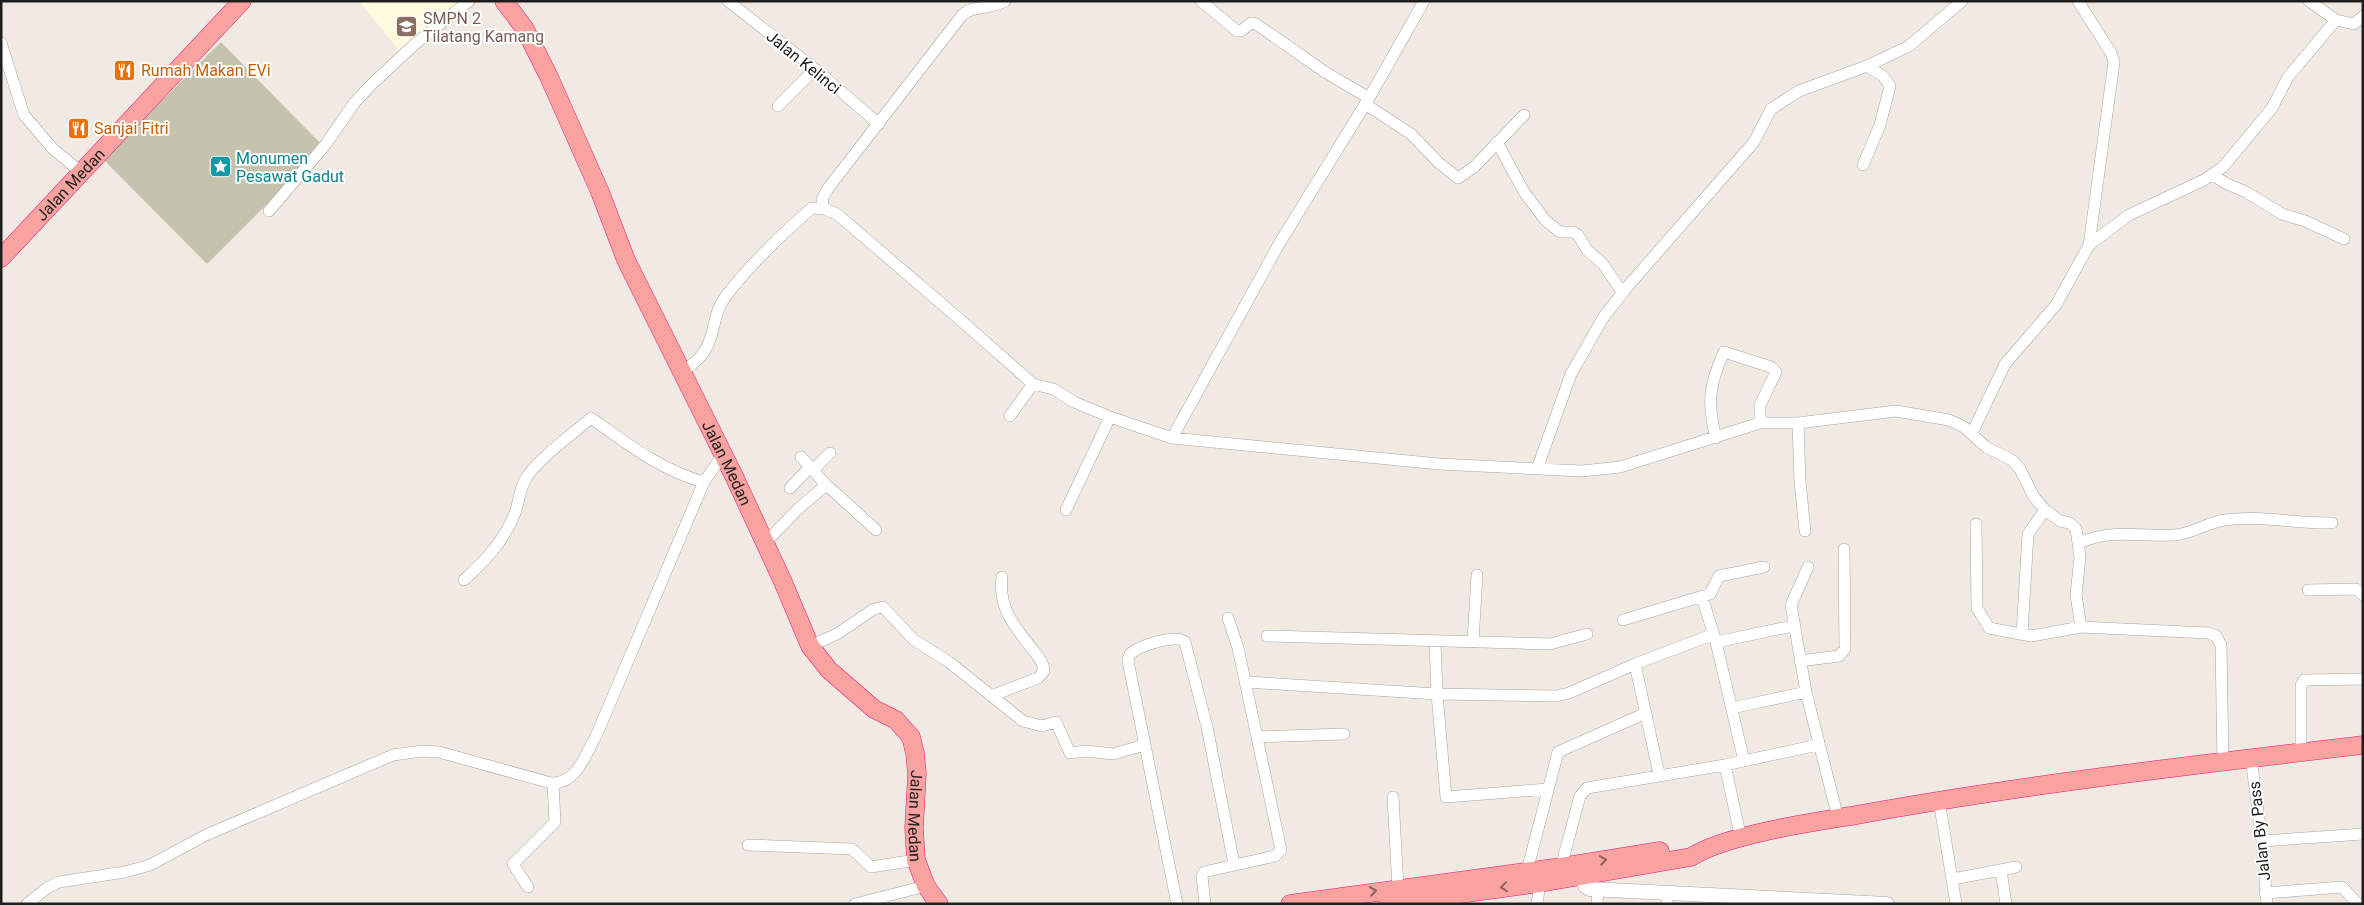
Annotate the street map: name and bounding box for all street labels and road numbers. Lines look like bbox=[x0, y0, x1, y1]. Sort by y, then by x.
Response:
street label: Jalan Kelinci bbox=[763, 27, 845, 98]
street label: Jalan Medan bbox=[32, 145, 109, 225]
street label: Jalan Medan bbox=[698, 418, 755, 509]
street label: Jalan Medan bbox=[904, 769, 926, 862]
street label: Jalan By Pass bbox=[2245, 780, 2274, 882]

